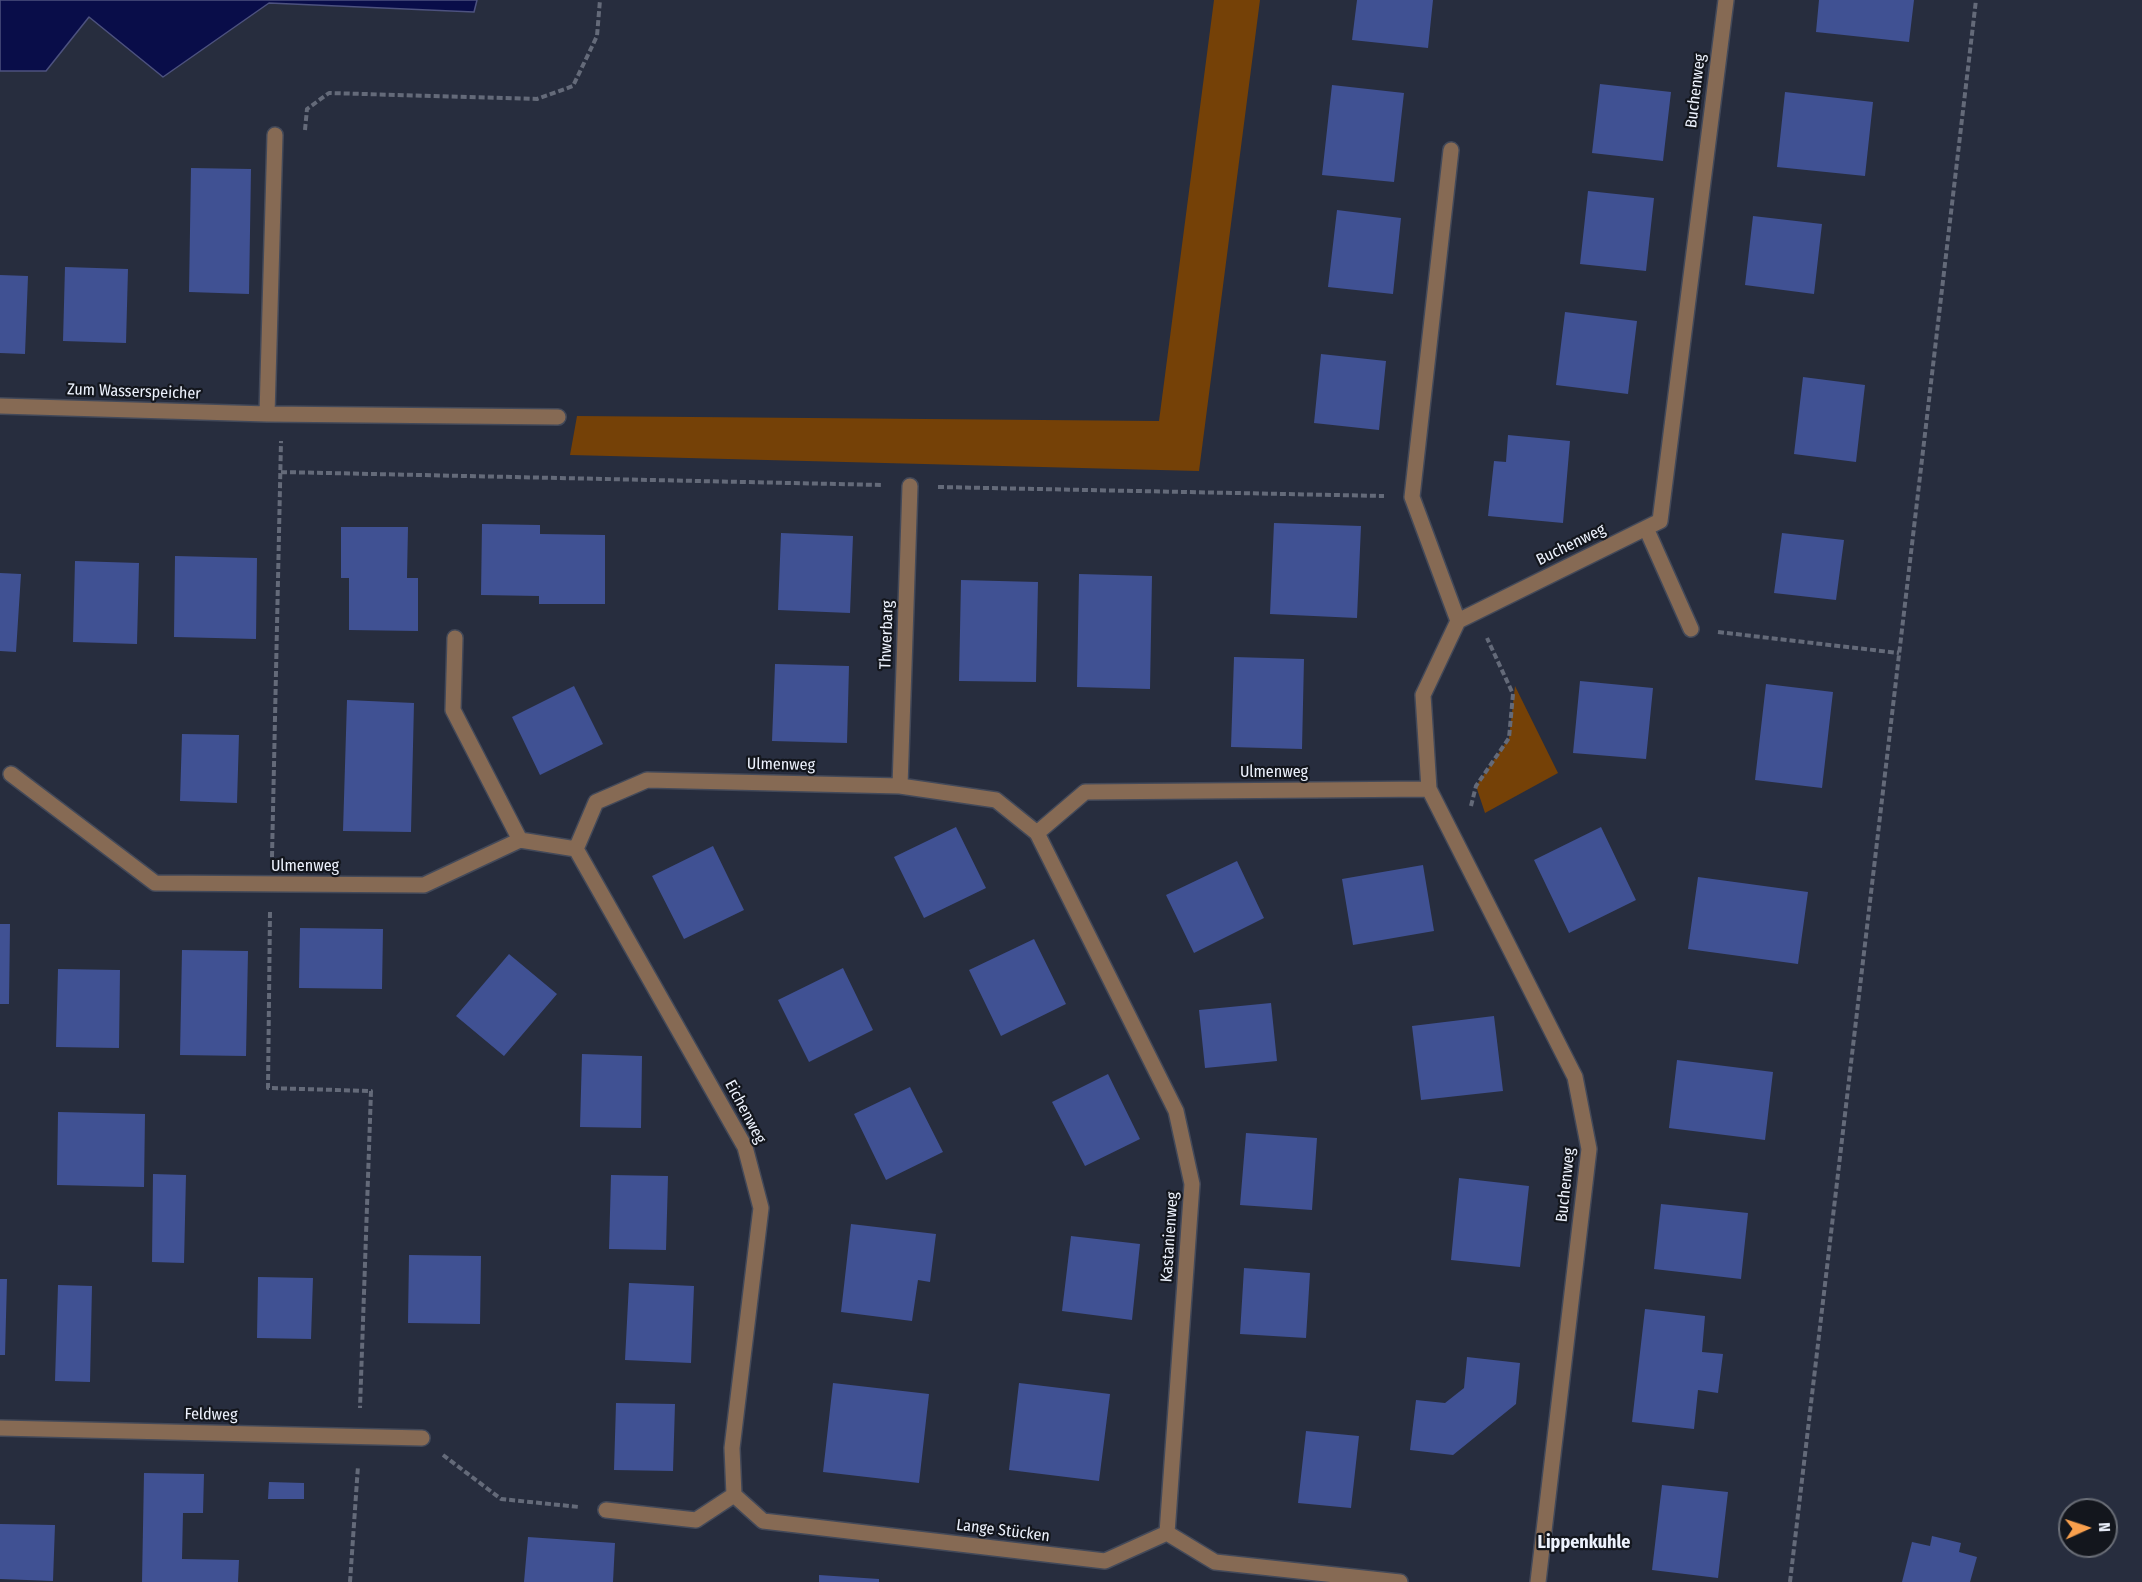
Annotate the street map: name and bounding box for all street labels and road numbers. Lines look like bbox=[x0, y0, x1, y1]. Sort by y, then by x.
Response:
street label: Buchenweg bbox=[1682, 53, 1710, 129]
street label: Zum Wasserspeicher bbox=[67, 380, 201, 404]
street label: Buchenweg bbox=[1533, 520, 1609, 570]
street label: Thwerbarg bbox=[876, 600, 898, 670]
street label: Ulmenweg bbox=[747, 755, 815, 775]
street label: Ulmenweg bbox=[1240, 763, 1308, 783]
street label: Ulmenweg bbox=[271, 857, 339, 877]
street label: Eichenweg bbox=[720, 1077, 770, 1147]
street label: Buchenweg bbox=[1553, 1147, 1579, 1223]
street label: Kastanienweg bbox=[1157, 1191, 1183, 1283]
street label: Feldweg bbox=[184, 1405, 238, 1425]
street label: Lange Stücken bbox=[955, 1516, 1051, 1546]

